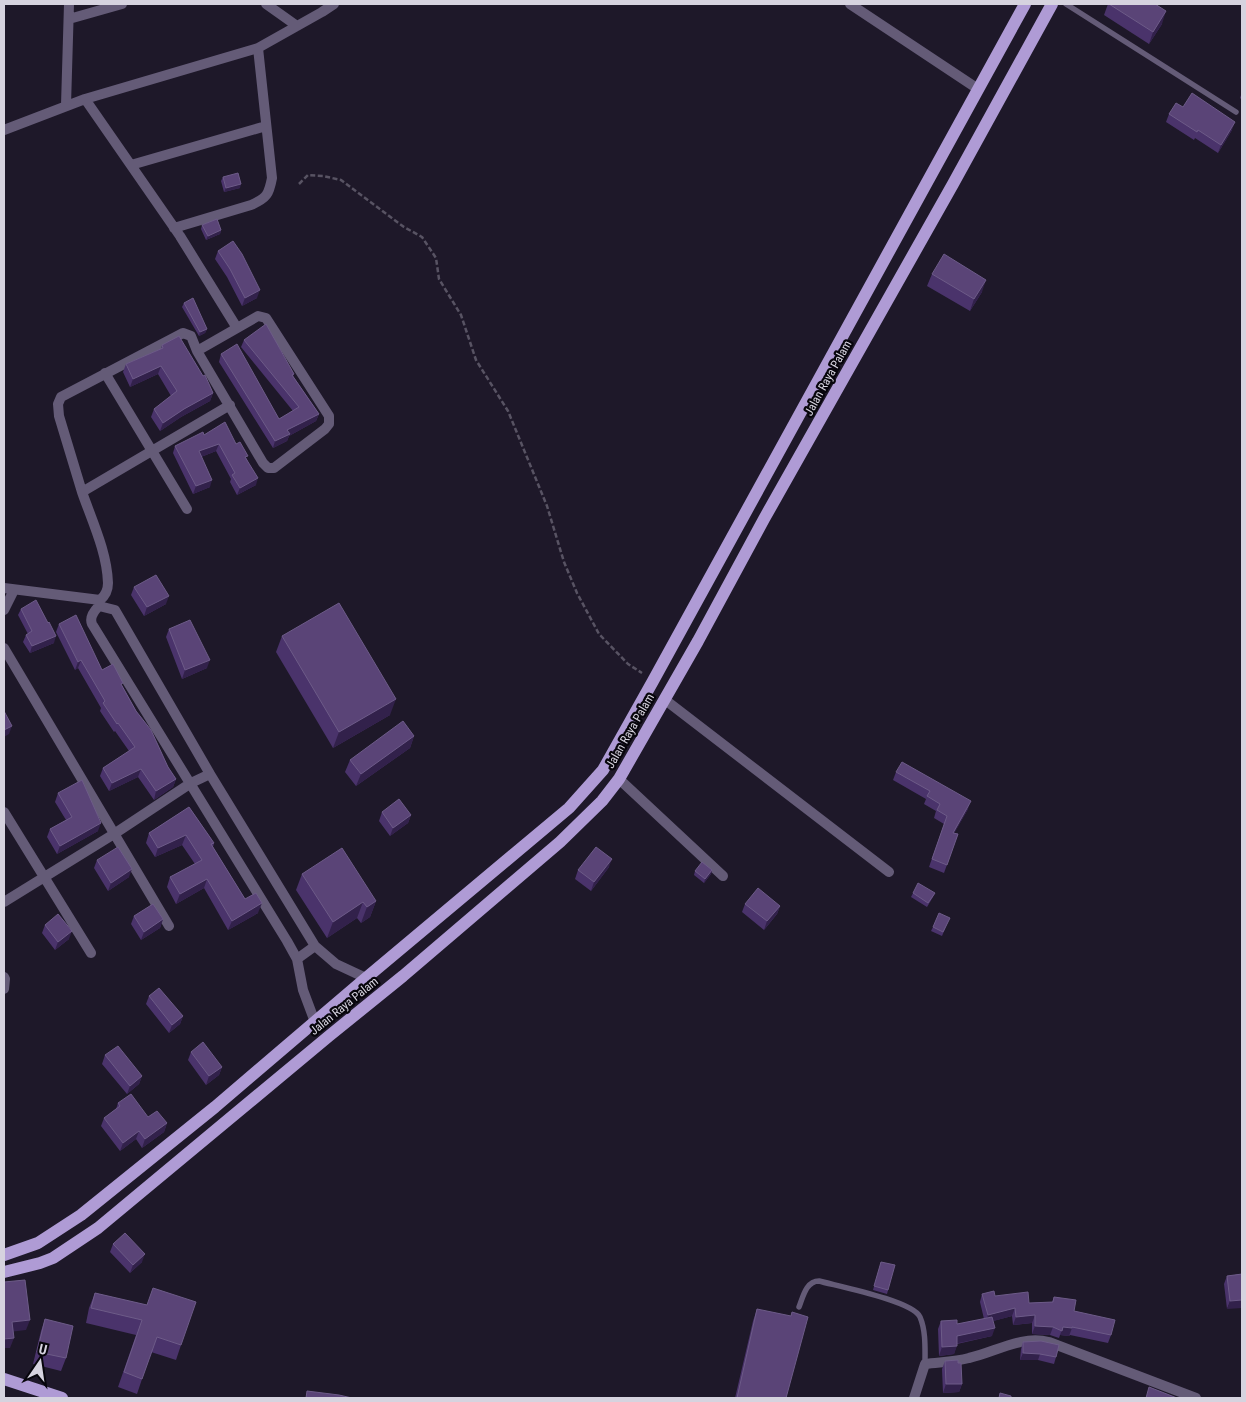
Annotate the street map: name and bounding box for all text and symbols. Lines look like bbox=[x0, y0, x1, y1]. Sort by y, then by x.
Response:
street label: Jalan Raya Palam bbox=[802, 338, 854, 418]
street label: Jalan Raya Palam bbox=[603, 691, 657, 771]
street label: Jalan Raya Palam bbox=[307, 974, 381, 1038]
north arrow bbox=[15, 1337, 65, 1387]
text: U bbox=[37, 1341, 49, 1358]

